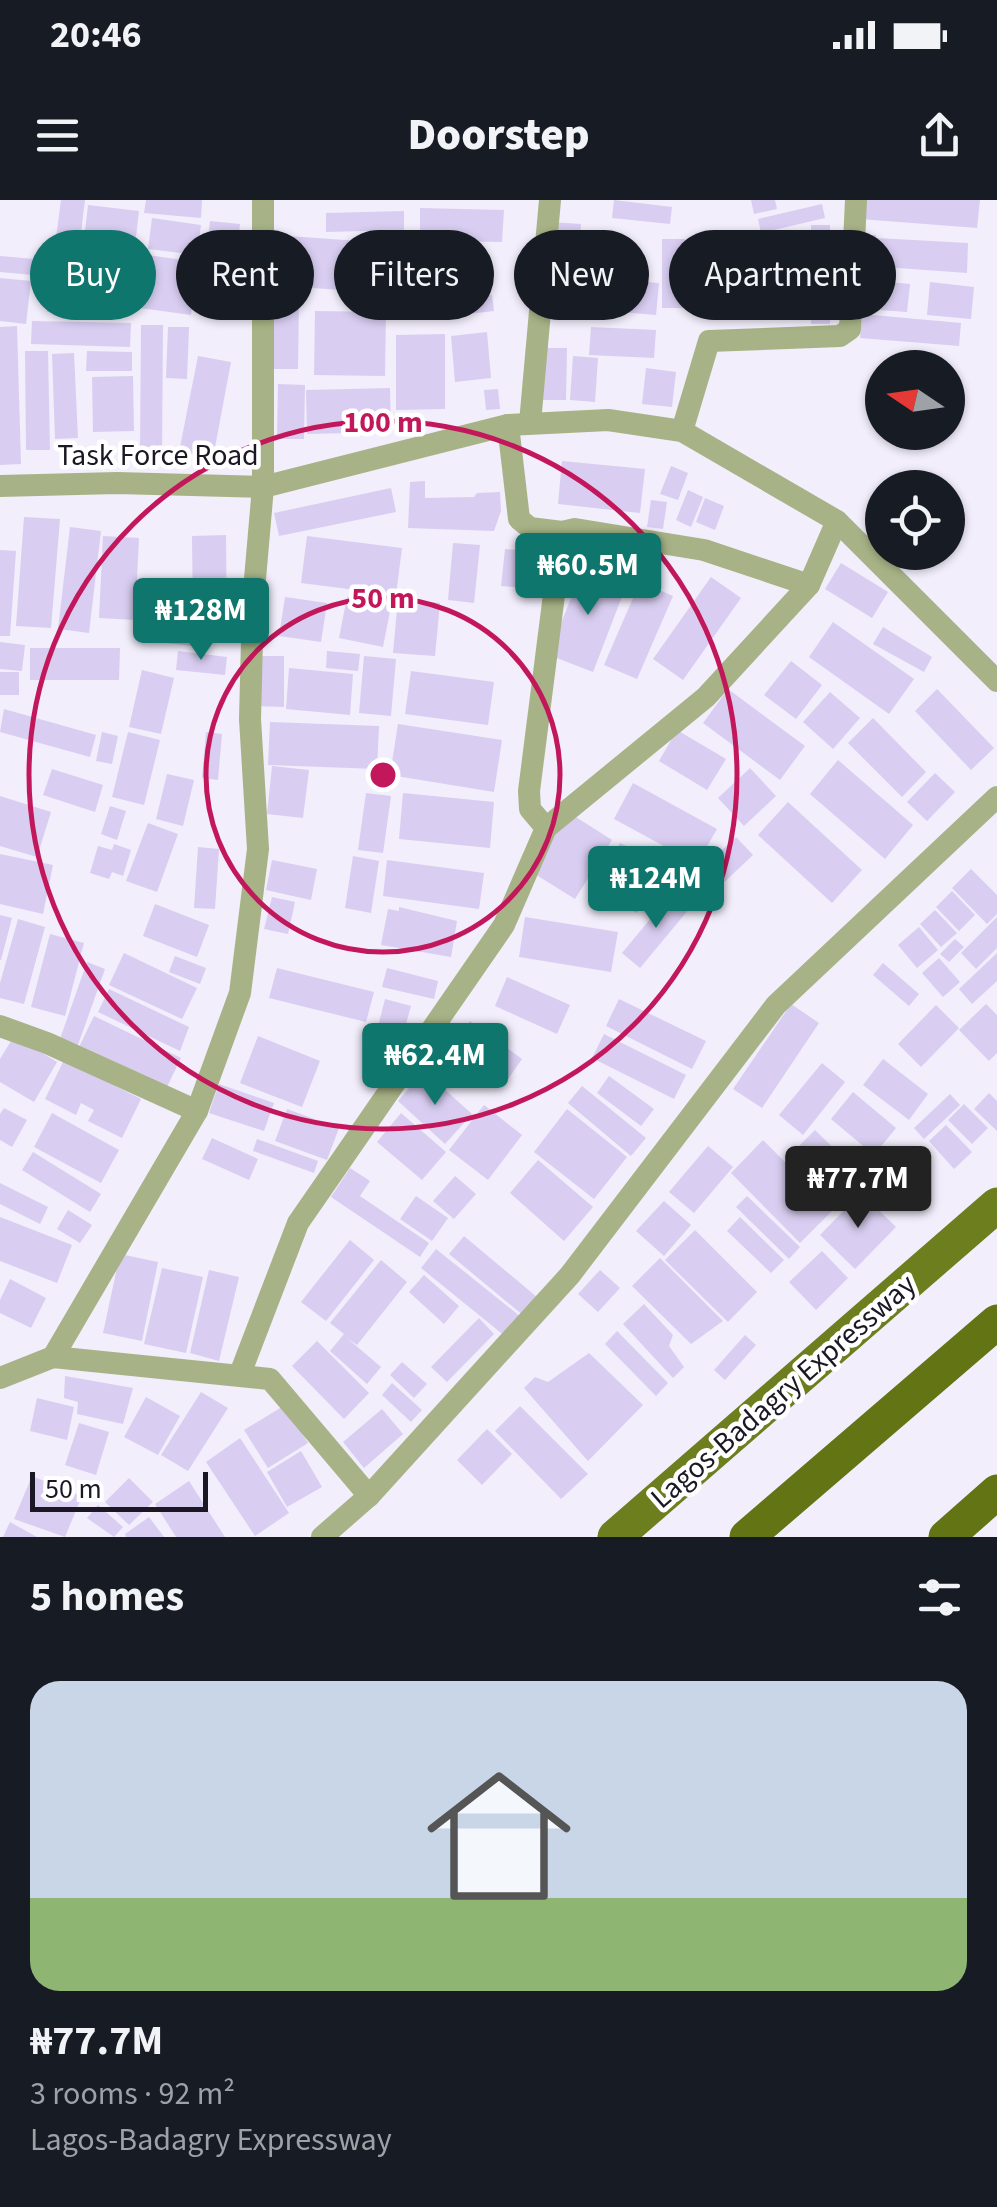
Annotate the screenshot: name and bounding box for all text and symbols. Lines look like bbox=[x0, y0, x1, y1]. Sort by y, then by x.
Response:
text: 20:46 bbox=[50, 8, 142, 62]
text: Doorstep bbox=[407, 103, 590, 167]
icon: menu bbox=[30, 108, 85, 163]
icon: share bbox=[912, 108, 967, 163]
chip: Buy bbox=[30, 230, 156, 320]
chip: Rent bbox=[176, 230, 314, 320]
chip: Filters bbox=[334, 230, 494, 320]
chip: New bbox=[514, 230, 649, 320]
chip: Apartment bbox=[669, 230, 896, 320]
north arrow bbox=[865, 350, 965, 450]
map controls bbox=[865, 350, 965, 570]
text: 100 m bbox=[343, 401, 423, 444]
street label: Task Force Road bbox=[57, 434, 259, 477]
button: locate bbox=[865, 470, 965, 570]
pin: ₦60.5M bbox=[507, 533, 669, 618]
text: ₦60.5M bbox=[537, 542, 639, 588]
text: 50 m bbox=[351, 577, 415, 620]
pin: ₦128M bbox=[131, 578, 271, 663]
text: ₦128M bbox=[155, 587, 247, 633]
centre of rings bbox=[365, 757, 401, 793]
pin: ₦124M bbox=[586, 846, 726, 931]
text: ₦124M bbox=[610, 855, 702, 901]
pin: ₦62.4M bbox=[354, 1023, 516, 1108]
text: ₦62.4M bbox=[384, 1032, 486, 1078]
pin: ₦77.7M bbox=[777, 1146, 939, 1231]
text: ₦77.7M bbox=[807, 1155, 909, 1201]
street label: Lagos-Badagry Expressway bbox=[641, 1264, 925, 1519]
scale bar bbox=[30, 1467, 208, 1512]
text: 50 m bbox=[45, 1469, 102, 1509]
text: 5 homes bbox=[30, 1567, 184, 1627]
icon: filters bbox=[912, 1570, 967, 1625]
icon: home bbox=[409, 1746, 589, 1926]
text: ₦77.7M bbox=[30, 2011, 163, 2071]
text: 3 rooms · 92 m² bbox=[30, 2071, 235, 2117]
text: Lagos-Badagry Expressway bbox=[30, 2117, 392, 2163]

